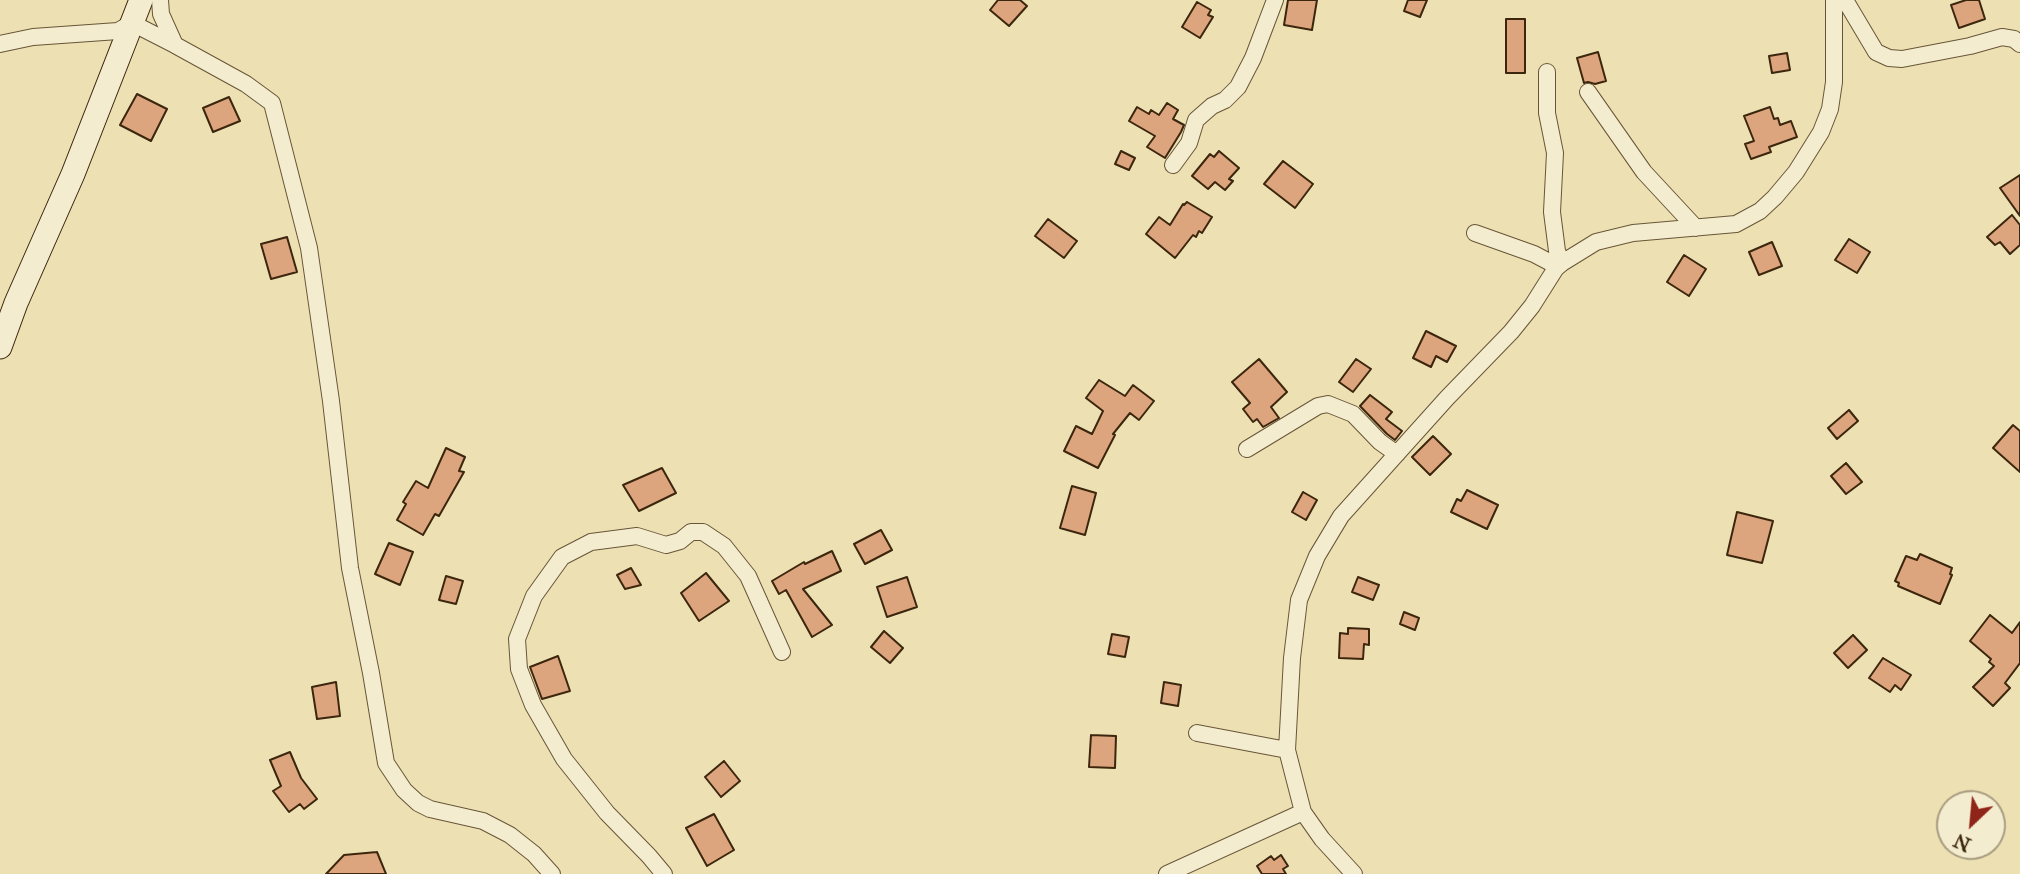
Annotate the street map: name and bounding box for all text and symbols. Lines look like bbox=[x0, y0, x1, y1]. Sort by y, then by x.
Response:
north arrow bbox=[1936, 790, 2006, 860]
text: N bbox=[1950, 829, 1975, 856]

